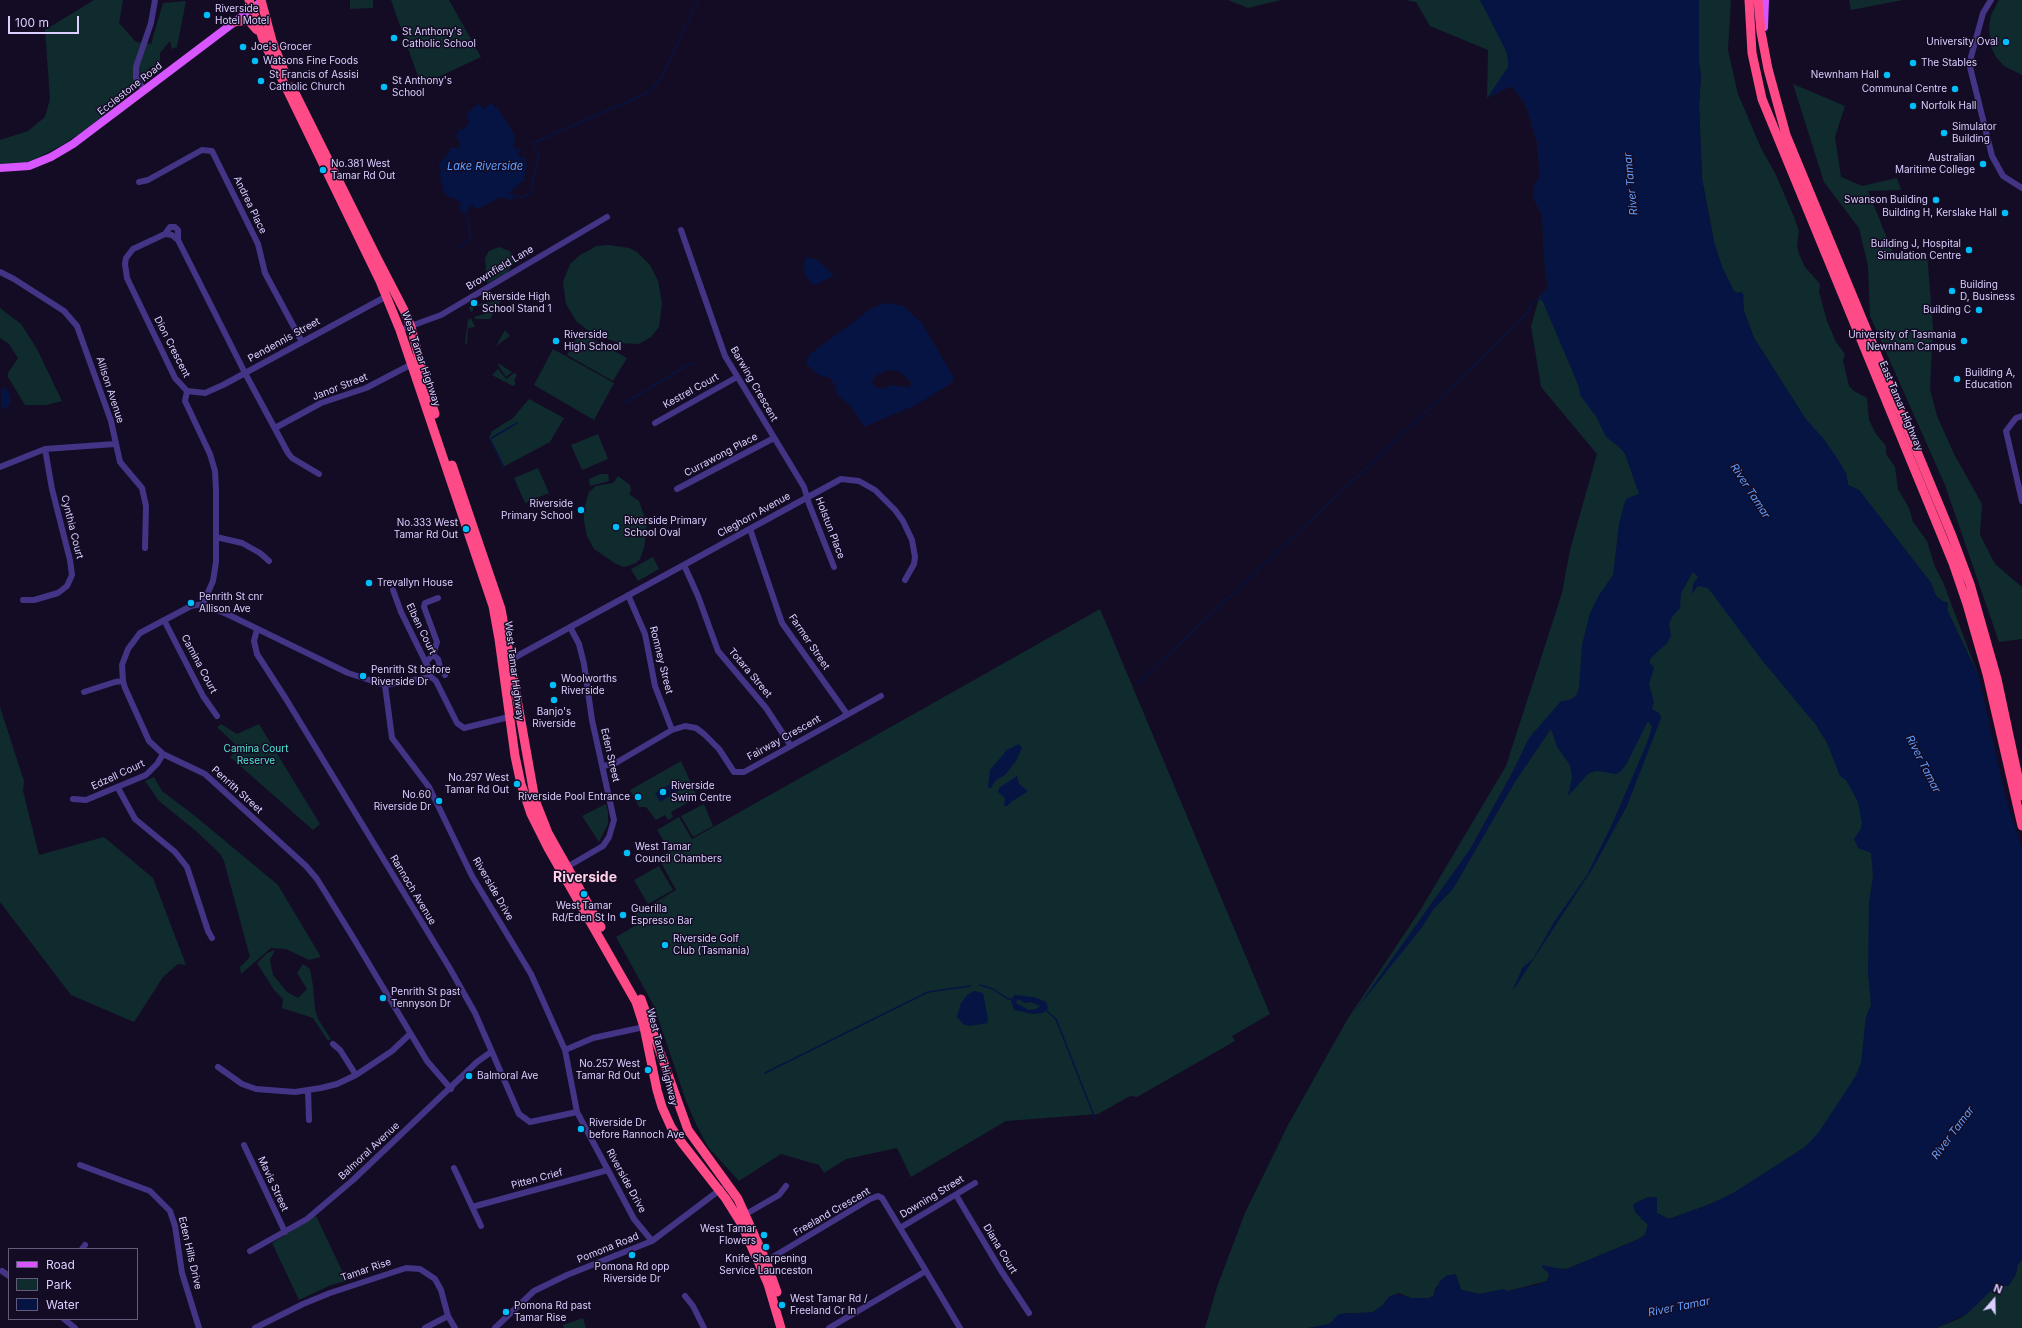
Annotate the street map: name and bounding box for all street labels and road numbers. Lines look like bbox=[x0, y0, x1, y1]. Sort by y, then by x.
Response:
street label: Ecclestone Road bbox=[95, 60, 165, 118]
street label: Andrea Place bbox=[231, 174, 269, 236]
street label: Brownfield Lane bbox=[464, 243, 536, 293]
street label: West Tamar Highway bbox=[399, 310, 443, 408]
street label: Dion Crescent bbox=[151, 314, 193, 380]
street label: Pendennis Street bbox=[246, 315, 322, 365]
street label: Barwing Crescent bbox=[728, 345, 780, 423]
street label: Allison Avenue bbox=[94, 355, 126, 425]
street label: East Tamar Highway bbox=[1877, 359, 1925, 453]
street label: Janor Street bbox=[311, 371, 369, 403]
street label: Kestrel Court bbox=[661, 371, 721, 411]
street label: Currawong Place bbox=[682, 431, 760, 479]
street label: Cleghorn Avenue bbox=[716, 490, 792, 540]
street label: Cynthia Court bbox=[58, 494, 86, 560]
street label: Holstun Place bbox=[813, 496, 847, 560]
street label: Elben Court bbox=[403, 601, 439, 657]
street label: Farmer Street bbox=[786, 612, 832, 672]
street label: West Tamar Highway bbox=[502, 621, 526, 721]
street label: Romney Street bbox=[647, 625, 675, 695]
street label: Camina Court bbox=[178, 633, 220, 695]
street label: Totara Street bbox=[726, 646, 774, 700]
street label: Fairway Crescent bbox=[745, 713, 823, 763]
street label: Eden Street bbox=[598, 727, 622, 783]
street label: Edzell Court bbox=[89, 757, 147, 793]
street label: Penrith Street bbox=[209, 764, 265, 816]
street label: Rannoch Avenue bbox=[387, 853, 439, 927]
street label: Riverside Drive bbox=[470, 855, 516, 923]
street label: West Tamar Highway bbox=[644, 1007, 680, 1107]
street label: Balmoral Avenue bbox=[336, 1120, 402, 1182]
street label: Riverside Drive bbox=[604, 1147, 648, 1215]
street label: Mavis Street bbox=[255, 1155, 291, 1213]
street label: Pitten Crief bbox=[510, 1166, 564, 1192]
street label: Downing Street bbox=[898, 1173, 966, 1221]
street label: Freeland Crescent bbox=[792, 1185, 872, 1239]
street label: Eden Hills Drive bbox=[176, 1215, 204, 1291]
street label: Diana Court bbox=[980, 1222, 1020, 1276]
street label: Pomona Road bbox=[575, 1230, 641, 1266]
street label: Tamar Rise bbox=[339, 1256, 393, 1284]

